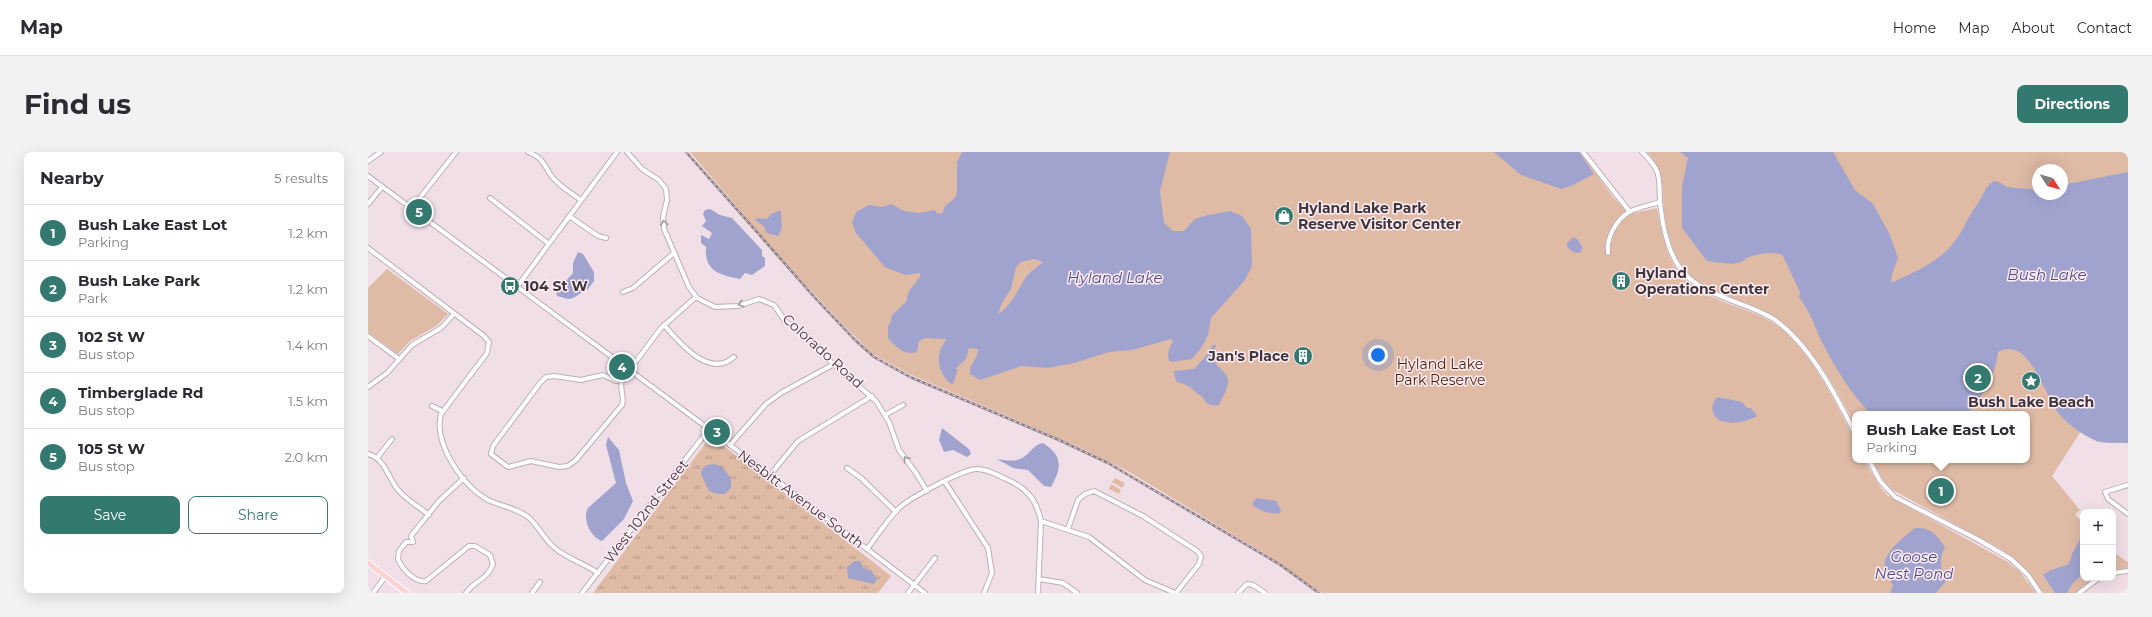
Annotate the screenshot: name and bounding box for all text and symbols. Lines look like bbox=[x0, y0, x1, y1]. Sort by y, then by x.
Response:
text: Map bbox=[20, 16, 63, 39]
text: Home bbox=[1893, 19, 1936, 37]
text: Map bbox=[1958, 19, 1989, 37]
text: About bbox=[2011, 19, 2055, 37]
text: Contact bbox=[2077, 19, 2132, 37]
button: Directions bbox=[2017, 85, 2128, 123]
text: Find us bbox=[24, 87, 131, 121]
north arrow bbox=[2032, 164, 2068, 200]
text: Nearby bbox=[40, 168, 104, 188]
text: 5 results bbox=[274, 170, 328, 186]
pin: 5 bbox=[406, 197, 432, 227]
place label: Hyland Lake Park Reserve Visitor Center bbox=[1298, 199, 1461, 233]
shop icon: Hyland Lake Park Reserve Visitor Center bbox=[1273, 205, 1295, 227]
text: Bush Lake East Lot bbox=[78, 215, 227, 234]
one-way arrow bbox=[660, 220, 669, 226]
text: 1 bbox=[50, 225, 56, 241]
text: 1.2 km bbox=[288, 225, 328, 241]
text: Parking bbox=[78, 234, 129, 250]
place label: Hyland Operations Center bbox=[1635, 264, 1769, 298]
water label: Bush Lake bbox=[2007, 265, 2087, 284]
water label: Hyland Lake bbox=[1067, 268, 1163, 287]
building icon: Hyland Operations Center bbox=[1610, 270, 1632, 292]
text: Bush Lake Park bbox=[78, 271, 200, 290]
bus stop icon: 104 St W bbox=[499, 275, 521, 297]
place label: 104 St W bbox=[524, 277, 588, 295]
text: 2 bbox=[49, 281, 57, 297]
text: 1.2 km bbox=[288, 281, 328, 297]
text: Park bbox=[78, 290, 108, 306]
one-way arrow bbox=[738, 299, 745, 308]
street label: Colorado Road bbox=[779, 310, 867, 392]
text: 102 St W bbox=[78, 327, 145, 346]
text: 3 bbox=[49, 337, 57, 353]
text: 1.4 km bbox=[287, 337, 328, 353]
building icon: Jan's Place bbox=[1292, 345, 1314, 367]
your location bbox=[1368, 345, 1388, 365]
text: Bus stop bbox=[78, 346, 135, 362]
place label: Jan's Place bbox=[1207, 347, 1289, 365]
pin: 4 bbox=[609, 352, 635, 382]
park label: Hyland Lake Park Reserve bbox=[1394, 355, 1486, 389]
pin: 2 bbox=[1965, 363, 1991, 393]
place icon: Bush Lake Beach bbox=[2020, 370, 2042, 392]
text: Timberglade Rd bbox=[78, 383, 204, 402]
text: 4 bbox=[49, 393, 57, 409]
text: 1.5 km bbox=[288, 393, 328, 409]
place label: Bush Lake Beach bbox=[1968, 393, 2094, 411]
text: Bus stop bbox=[78, 402, 135, 418]
popup bbox=[1852, 411, 2030, 463]
pin: 3 bbox=[704, 417, 730, 447]
text: Bush Lake East Lot bbox=[1866, 420, 2016, 439]
text: 105 St W bbox=[78, 439, 145, 458]
text: Parking bbox=[1866, 439, 1917, 455]
street label: Nesbitt Avenue South bbox=[734, 446, 868, 552]
text: 5 bbox=[49, 449, 57, 465]
text: 2.0 km bbox=[284, 449, 328, 465]
street label: West 102nd Street bbox=[600, 455, 692, 566]
one-way arrow bbox=[903, 456, 910, 463]
text: Bus stop bbox=[78, 458, 135, 474]
pin: 1 bbox=[1928, 476, 1954, 506]
button: Save bbox=[40, 496, 180, 534]
button: Share bbox=[188, 496, 328, 534]
map controls bbox=[2080, 509, 2116, 581]
button: + bbox=[2080, 509, 2116, 545]
button: − bbox=[2080, 545, 2116, 581]
water label: Goose Nest Pond bbox=[1875, 547, 1954, 583]

